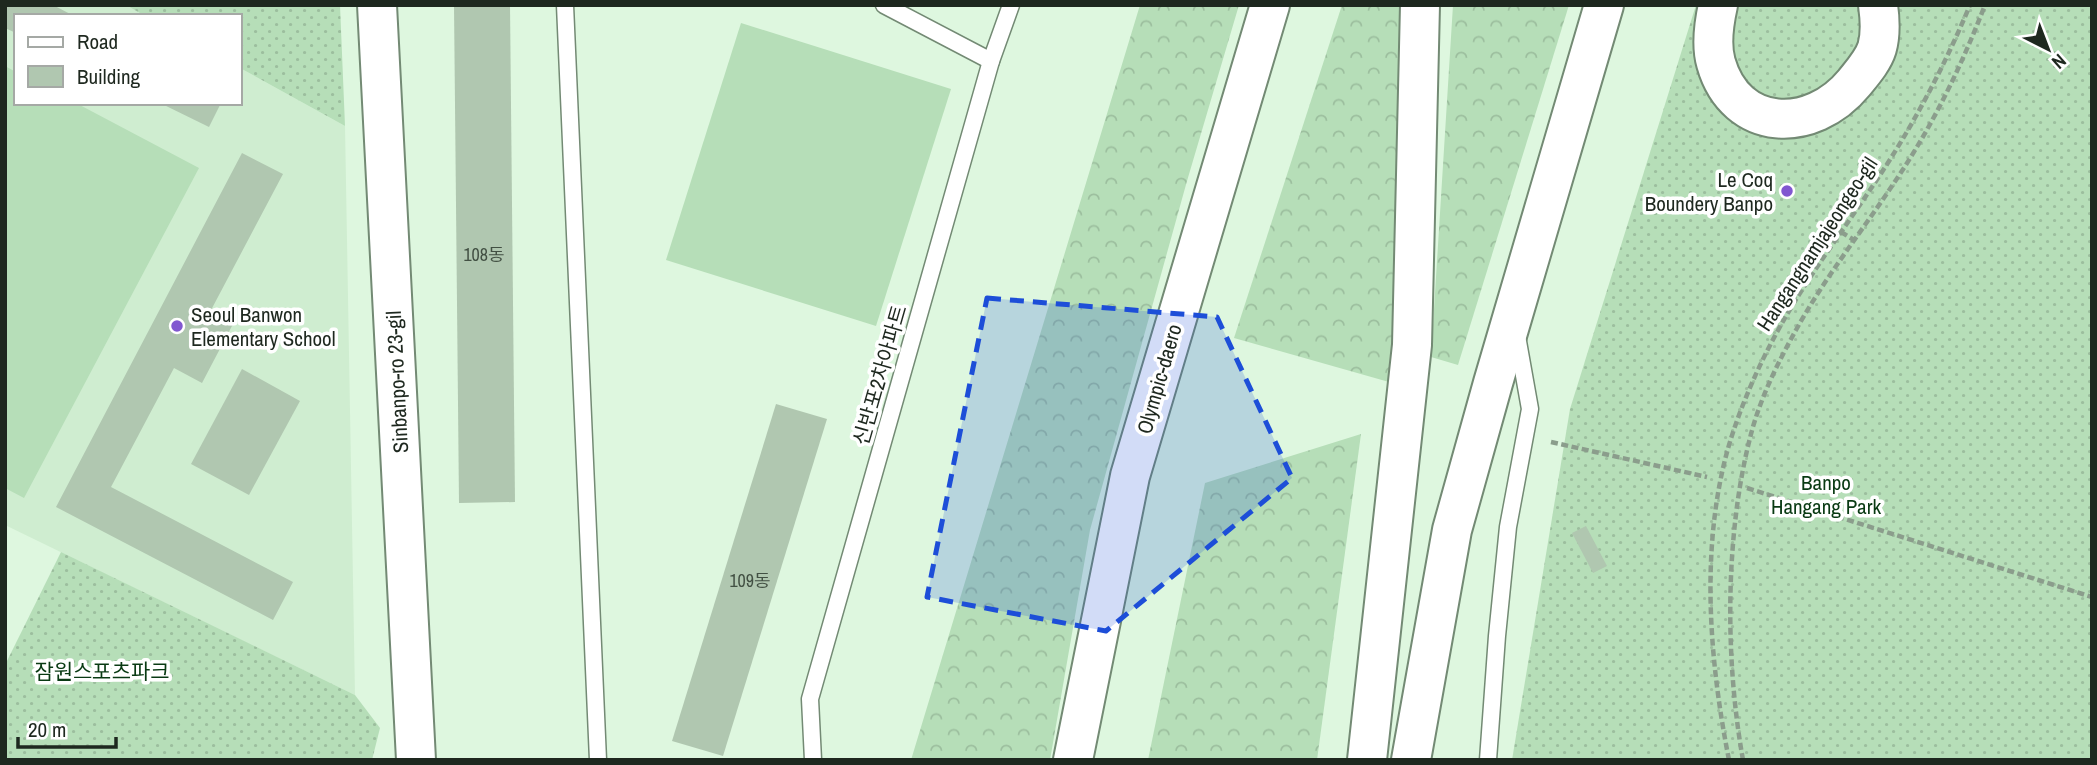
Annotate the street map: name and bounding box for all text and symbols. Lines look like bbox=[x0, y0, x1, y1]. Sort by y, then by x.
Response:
legend bbox=[14, 14, 242, 105]
north arrow bbox=[2013, 14, 2083, 84]
text: Road bbox=[77, 27, 118, 56]
text: N bbox=[2046, 48, 2072, 75]
text: Building bbox=[77, 62, 141, 91]
street label: Hangangnamjajeongeo-gil bbox=[1750, 151, 1884, 337]
place label: Le Coq Boundery Banpo bbox=[1645, 165, 1773, 218]
marker: Le Coq Boundery Banpo bbox=[1779, 183, 1795, 199]
house number: 108동 bbox=[463, 242, 505, 267]
place label: Seoul Banwon Elementary School bbox=[191, 300, 336, 353]
street label: 신반포2차아파트 bbox=[846, 301, 914, 449]
street label: Sinbanpo-ro 23-gil bbox=[379, 310, 415, 454]
marker: Seoul Banwon Elementary School bbox=[169, 318, 185, 334]
street label: Olympic-daero bbox=[1129, 321, 1189, 437]
park label: Banpo Hangang Park bbox=[1771, 468, 1881, 521]
house number: 109동 bbox=[729, 568, 771, 593]
park label: 잠원스포츠파크 bbox=[34, 657, 170, 686]
scale bar bbox=[18, 706, 116, 750]
text: 20 m bbox=[28, 715, 66, 744]

